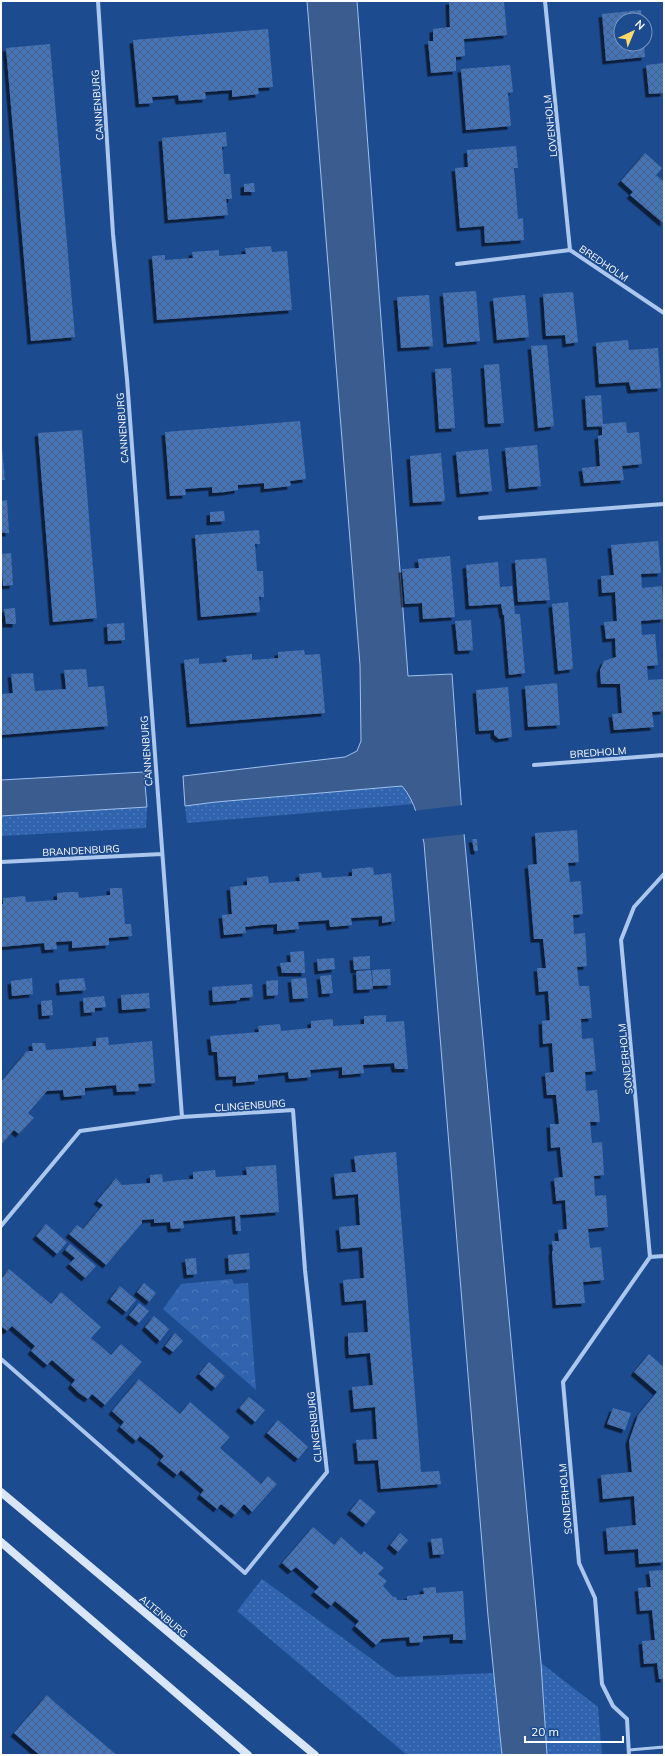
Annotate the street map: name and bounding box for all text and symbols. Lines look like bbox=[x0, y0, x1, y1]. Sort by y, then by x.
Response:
north arrow bbox=[613, 12, 653, 52]
text: N bbox=[632, 17, 648, 33]
street label: CANNENBURG bbox=[89, 69, 106, 141]
street label: LOVENHOLM bbox=[541, 94, 560, 158]
street label: BREDHOLM bbox=[577, 242, 631, 285]
street label: CANNENBURG bbox=[114, 392, 131, 464]
street label: CANNENBURG bbox=[138, 715, 155, 787]
street label: BREDHOLM bbox=[569, 744, 627, 761]
street label: BRANDENBURG bbox=[42, 842, 120, 859]
street label: SONDERHOLM bbox=[615, 1023, 636, 1095]
street label: CLINGENBURG bbox=[214, 1097, 286, 1114]
street label: CLINGENBURG bbox=[304, 1391, 325, 1463]
street label: SONDERHOLM bbox=[556, 1463, 575, 1535]
street label: ALTENBURG bbox=[137, 1592, 191, 1640]
scale bar bbox=[525, 1718, 623, 1744]
text: 20 m bbox=[531, 1724, 559, 1739]

